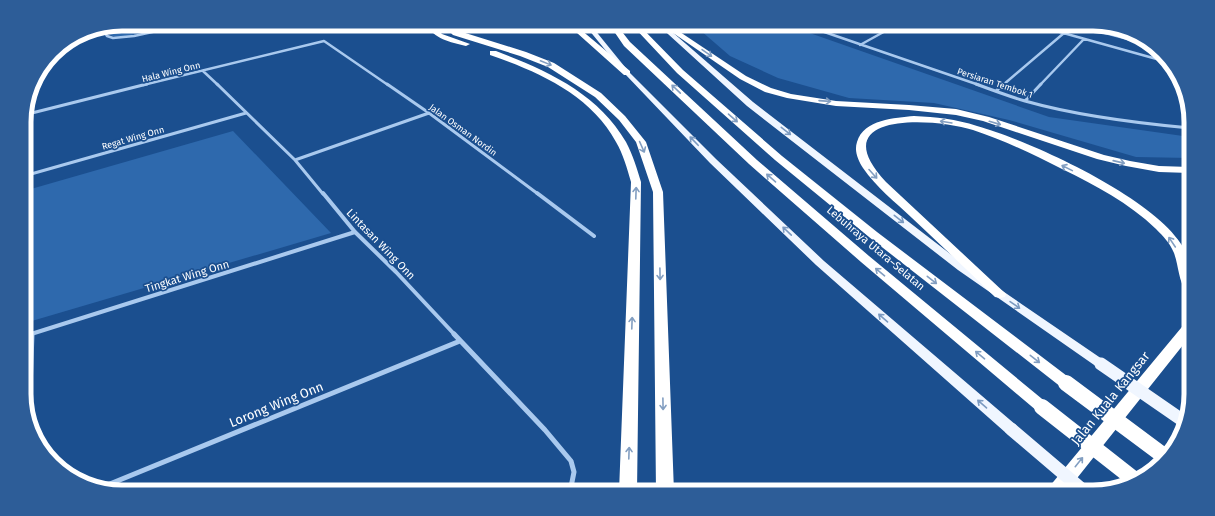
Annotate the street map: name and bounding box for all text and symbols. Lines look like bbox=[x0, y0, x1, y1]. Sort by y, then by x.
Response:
one-way arrow bbox=[702, 49, 713, 57]
street label: Hala Wing Onn bbox=[141, 60, 201, 84]
one-way arrow bbox=[539, 60, 551, 68]
street label: Persiaran Tembok 1 bbox=[956, 66, 1034, 100]
one-way arrow bbox=[671, 84, 681, 94]
one-way arrow bbox=[818, 98, 831, 105]
street label: Jalan Osman Nordin bbox=[427, 102, 499, 158]
one-way arrow bbox=[728, 113, 739, 122]
one-way arrow bbox=[940, 117, 953, 125]
one-way arrow bbox=[989, 120, 1002, 127]
street label: Regat Wing Onn bbox=[101, 124, 165, 152]
one-way arrow bbox=[780, 127, 791, 135]
one-way arrow bbox=[689, 136, 698, 146]
one-way arrow bbox=[639, 140, 647, 152]
one-way arrow bbox=[1112, 158, 1125, 166]
one-way arrow bbox=[1062, 164, 1074, 171]
one-way arrow bbox=[868, 169, 877, 179]
one-way arrow bbox=[766, 173, 777, 182]
one-way arrow bbox=[632, 187, 640, 200]
street label: Lebuhraya Utara–Selatan bbox=[824, 204, 927, 293]
street label: Lintasan Wing Onn bbox=[344, 206, 418, 282]
one-way arrow bbox=[894, 215, 905, 224]
one-way arrow bbox=[782, 227, 792, 236]
one-way arrow bbox=[1168, 236, 1176, 248]
street label: Tingkat Wing Onn bbox=[144, 258, 231, 295]
one-way arrow bbox=[656, 267, 664, 280]
one-way arrow bbox=[875, 267, 886, 276]
one-way arrow bbox=[926, 275, 937, 284]
one-way arrow bbox=[1010, 301, 1021, 309]
one-way arrow bbox=[878, 314, 889, 323]
one-way arrow bbox=[628, 317, 636, 330]
street label: Jalan Kuala Kangsar bbox=[1068, 348, 1153, 448]
one-way arrow bbox=[975, 351, 986, 360]
one-way arrow bbox=[1029, 355, 1040, 363]
street label: Lorong Wing Onn bbox=[227, 379, 325, 430]
one-way arrow bbox=[659, 397, 667, 410]
one-way arrow bbox=[976, 399, 987, 408]
one-way arrow bbox=[625, 447, 632, 460]
one-way arrow bbox=[1075, 456, 1084, 467]

